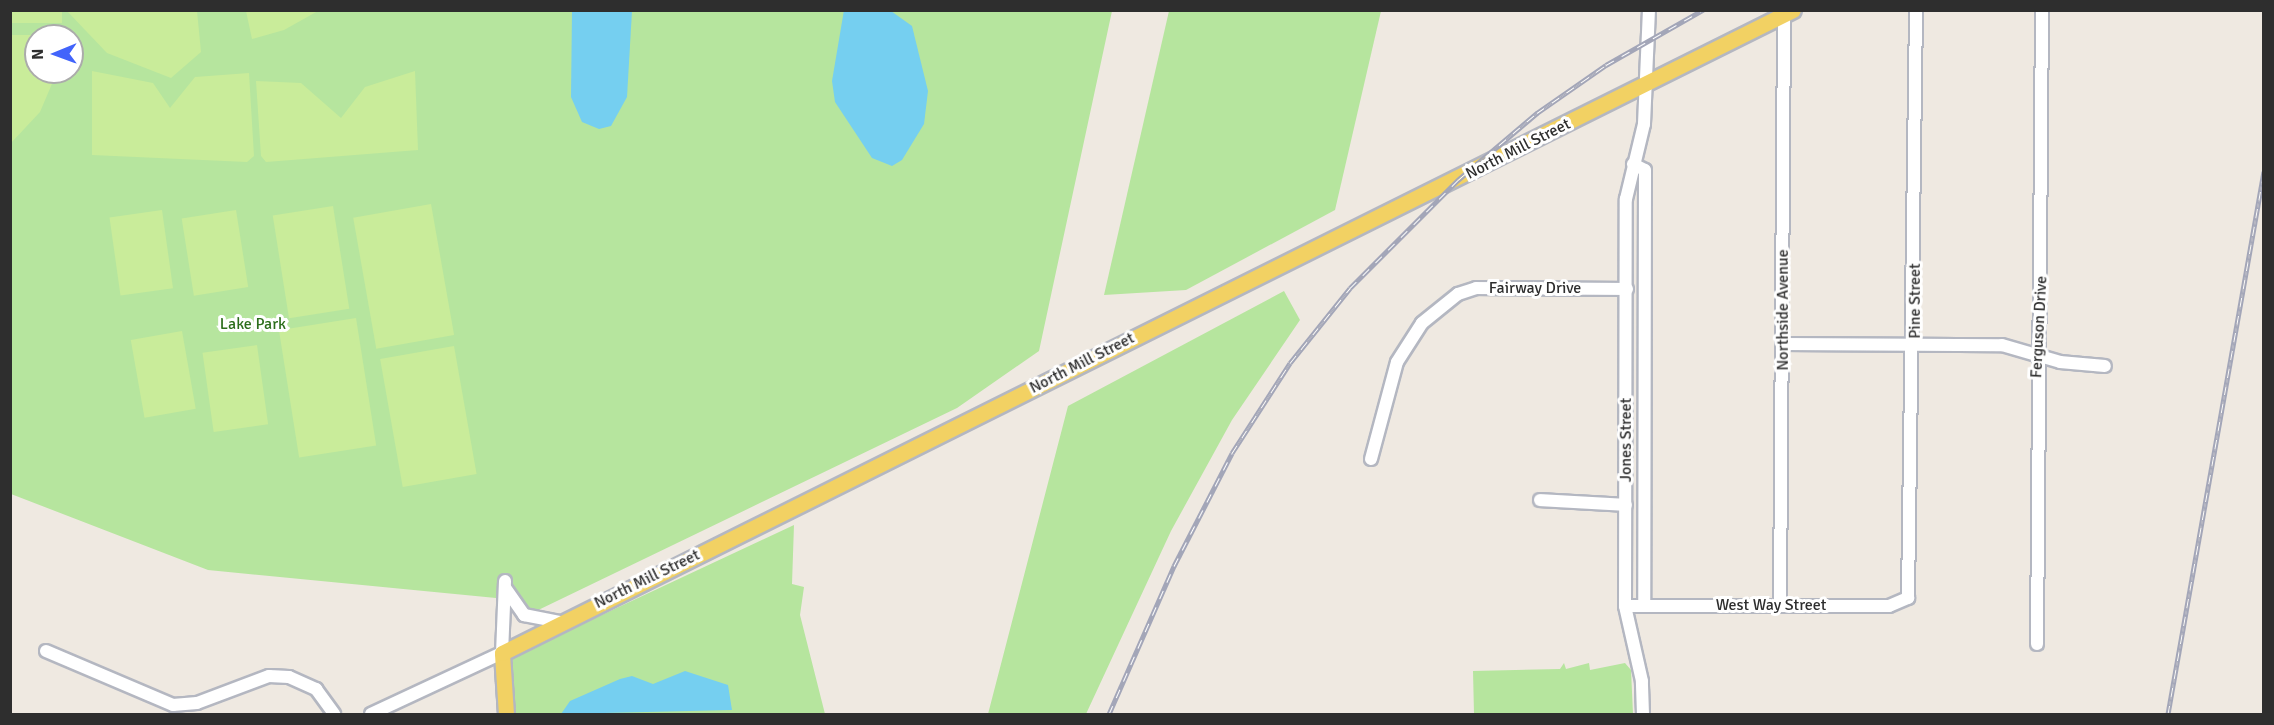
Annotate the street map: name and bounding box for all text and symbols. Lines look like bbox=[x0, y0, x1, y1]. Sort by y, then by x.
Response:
north arrow bbox=[24, 24, 84, 84]
text: N bbox=[28, 49, 48, 60]
street label: North Mill Street bbox=[1462, 114, 1574, 184]
street label: Northside Avenue bbox=[1773, 249, 1793, 371]
street label: Pine Street bbox=[1905, 263, 1925, 339]
street label: Ferguson Drive bbox=[2027, 275, 2051, 379]
street label: Fairway Drive bbox=[1489, 278, 1581, 298]
park label: Lake Park bbox=[220, 314, 286, 334]
street label: North Mill Street bbox=[1026, 328, 1138, 398]
street label: Jones Street bbox=[1616, 398, 1636, 482]
street label: North Mill Street bbox=[591, 545, 703, 613]
street label: West Way Street bbox=[1716, 595, 1826, 615]

